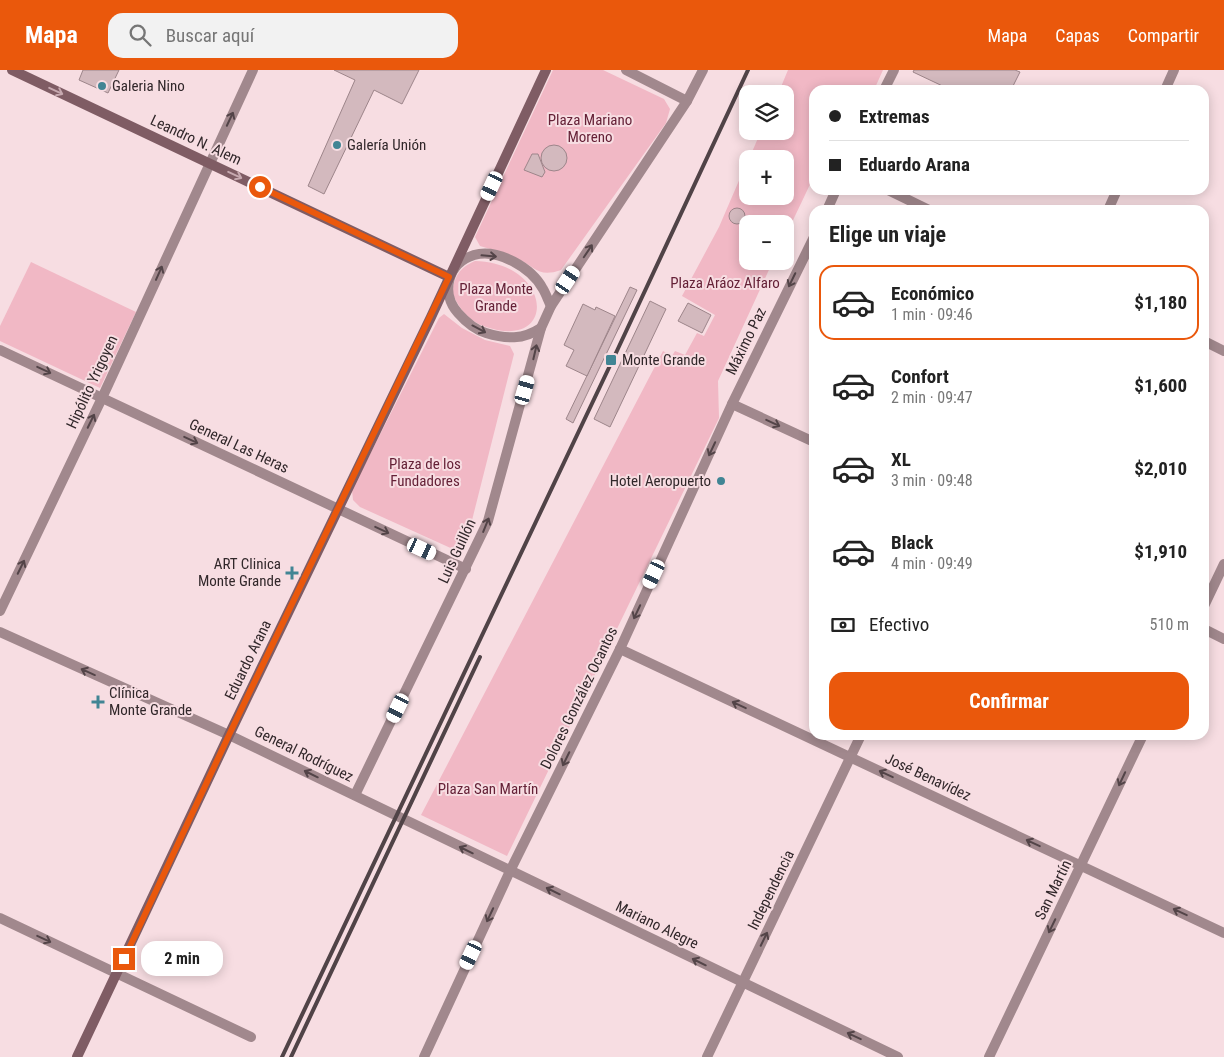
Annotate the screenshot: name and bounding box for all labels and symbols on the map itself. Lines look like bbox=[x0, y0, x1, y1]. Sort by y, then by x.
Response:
place label: Galeria Nino bbox=[112, 77, 185, 95]
marker: Galeria Nino bbox=[96, 80, 108, 92]
one-way arrow bbox=[48, 87, 63, 96]
street label: Leandro N. Alem bbox=[148, 111, 244, 169]
park label: Plaza Mariano Moreno bbox=[548, 111, 632, 146]
one-way arrow bbox=[225, 112, 235, 127]
place label: Galería Unión bbox=[347, 136, 426, 154]
marker: Galería Unión bbox=[331, 139, 343, 151]
car bbox=[478, 169, 505, 203]
one-way arrow bbox=[227, 170, 242, 180]
route start bbox=[249, 176, 271, 198]
one-way arrow bbox=[583, 245, 593, 259]
one-way arrow bbox=[481, 251, 497, 260]
car bbox=[553, 263, 582, 297]
one-way arrow bbox=[154, 266, 164, 281]
one-way arrow bbox=[787, 273, 797, 288]
park label: Plaza Aráoz Alfaro bbox=[670, 274, 780, 292]
park label: Plaza Monte Grande bbox=[459, 280, 533, 315]
street label: Máximo Paz bbox=[722, 304, 770, 378]
one-way arrow bbox=[471, 325, 486, 334]
street label: Hipólito Yrigoyen bbox=[63, 333, 121, 431]
one-way arrow bbox=[531, 344, 540, 360]
place label: Monte Grande bbox=[622, 351, 705, 369]
marker: Monte Grande bbox=[604, 353, 618, 367]
one-way arrow bbox=[36, 366, 51, 376]
car bbox=[513, 374, 536, 406]
one-way arrow bbox=[86, 413, 96, 428]
street label: General Las Heras bbox=[186, 415, 292, 477]
one-way arrow bbox=[765, 419, 780, 429]
one-way arrow bbox=[183, 436, 198, 445]
one-way arrow bbox=[707, 441, 716, 456]
park label: Plaza de los Fundadores bbox=[389, 455, 461, 490]
place label: Hotel Aeropuerto bbox=[610, 472, 711, 490]
marker: Hotel Aeropuerto bbox=[715, 475, 727, 487]
street label: Luis Guillón bbox=[434, 516, 480, 586]
one-way arrow bbox=[482, 518, 491, 533]
one-way arrow bbox=[375, 525, 390, 535]
car bbox=[405, 536, 438, 562]
place label: ART Clinica Monte Grande bbox=[198, 555, 281, 590]
car bbox=[640, 557, 667, 591]
one-way arrow bbox=[17, 560, 26, 575]
marker: ART Clinica Monte Grande bbox=[285, 566, 299, 580]
one-way arrow bbox=[631, 604, 641, 619]
street label: Eduardo Arana bbox=[221, 617, 275, 703]
street label: Dolores González Ocantos bbox=[537, 624, 621, 772]
one-way arrow bbox=[81, 666, 96, 676]
place label: Clínica Monte Grande bbox=[109, 684, 192, 719]
car bbox=[384, 691, 411, 725]
marker: Clínica Monte Grande bbox=[91, 695, 105, 709]
one-way arrow bbox=[732, 699, 747, 709]
street label: General Rodríguez bbox=[252, 722, 356, 786]
street label: José Benavídez bbox=[882, 749, 974, 805]
one-way arrow bbox=[561, 751, 571, 766]
one-way arrow bbox=[304, 769, 319, 778]
one-way arrow bbox=[879, 769, 894, 778]
one-way arrow bbox=[1117, 771, 1126, 786]
park label: Plaza San Martín bbox=[438, 780, 538, 798]
one-way arrow bbox=[1026, 838, 1041, 847]
one-way arrow bbox=[459, 845, 474, 854]
street label: Independencia bbox=[744, 847, 798, 933]
street label: San Martín bbox=[1031, 857, 1075, 923]
one-way arrow bbox=[545, 886, 560, 896]
street label: Mariano Alegre bbox=[613, 897, 701, 953]
one-way arrow bbox=[484, 907, 494, 922]
one-way arrow bbox=[1173, 907, 1188, 917]
one-way arrow bbox=[1047, 918, 1056, 933]
one-way arrow bbox=[759, 932, 769, 947]
one-way arrow bbox=[36, 935, 51, 944]
car bbox=[457, 938, 484, 972]
callout: 2 min bbox=[142, 942, 224, 976]
route end bbox=[113, 948, 135, 970]
one-way arrow bbox=[692, 957, 707, 966]
one-way arrow bbox=[847, 1031, 862, 1040]

